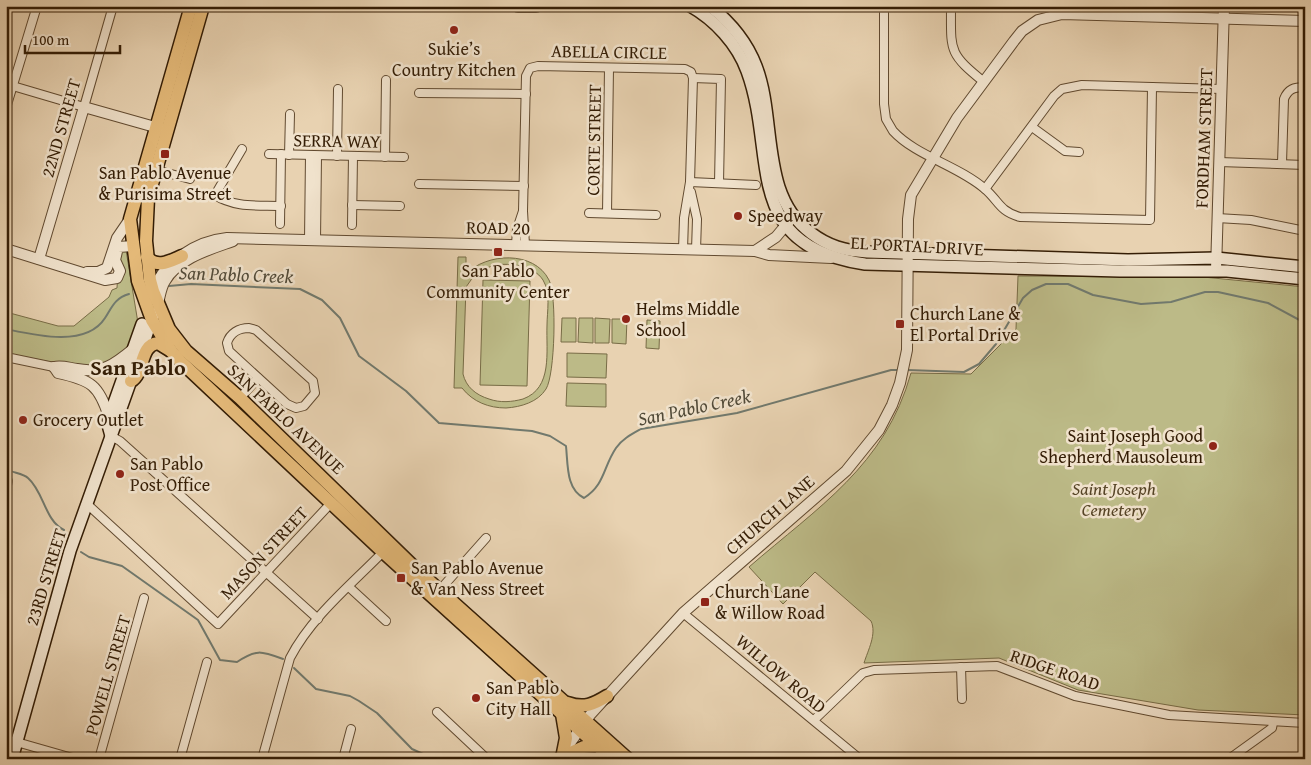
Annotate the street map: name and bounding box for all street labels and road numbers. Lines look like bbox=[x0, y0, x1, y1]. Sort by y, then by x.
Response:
street label: ABELLA CIRCLE bbox=[551, 37, 667, 66]
street label: FORDHAM STREET bbox=[1188, 67, 1219, 208]
street label: 22ND STREET bbox=[34, 75, 87, 180]
street label: CORTE STREET bbox=[579, 84, 608, 196]
street label: SERRA WAY bbox=[293, 126, 381, 155]
street label: ROAD 20 bbox=[466, 213, 531, 242]
street label: EL PORTAL DRIVE bbox=[850, 229, 984, 262]
street label: SAN PABLO AVENUE bbox=[222, 357, 351, 480]
street label: CHURCH LANE bbox=[719, 468, 820, 561]
street label: MASON STREET bbox=[213, 500, 314, 605]
street label: 23RD STREET bbox=[18, 525, 73, 629]
street label: POWELL STREET bbox=[77, 612, 138, 738]
street label: WILLOW ROAD bbox=[730, 628, 833, 720]
street label: RIDGE ROAD bbox=[1007, 642, 1104, 697]

